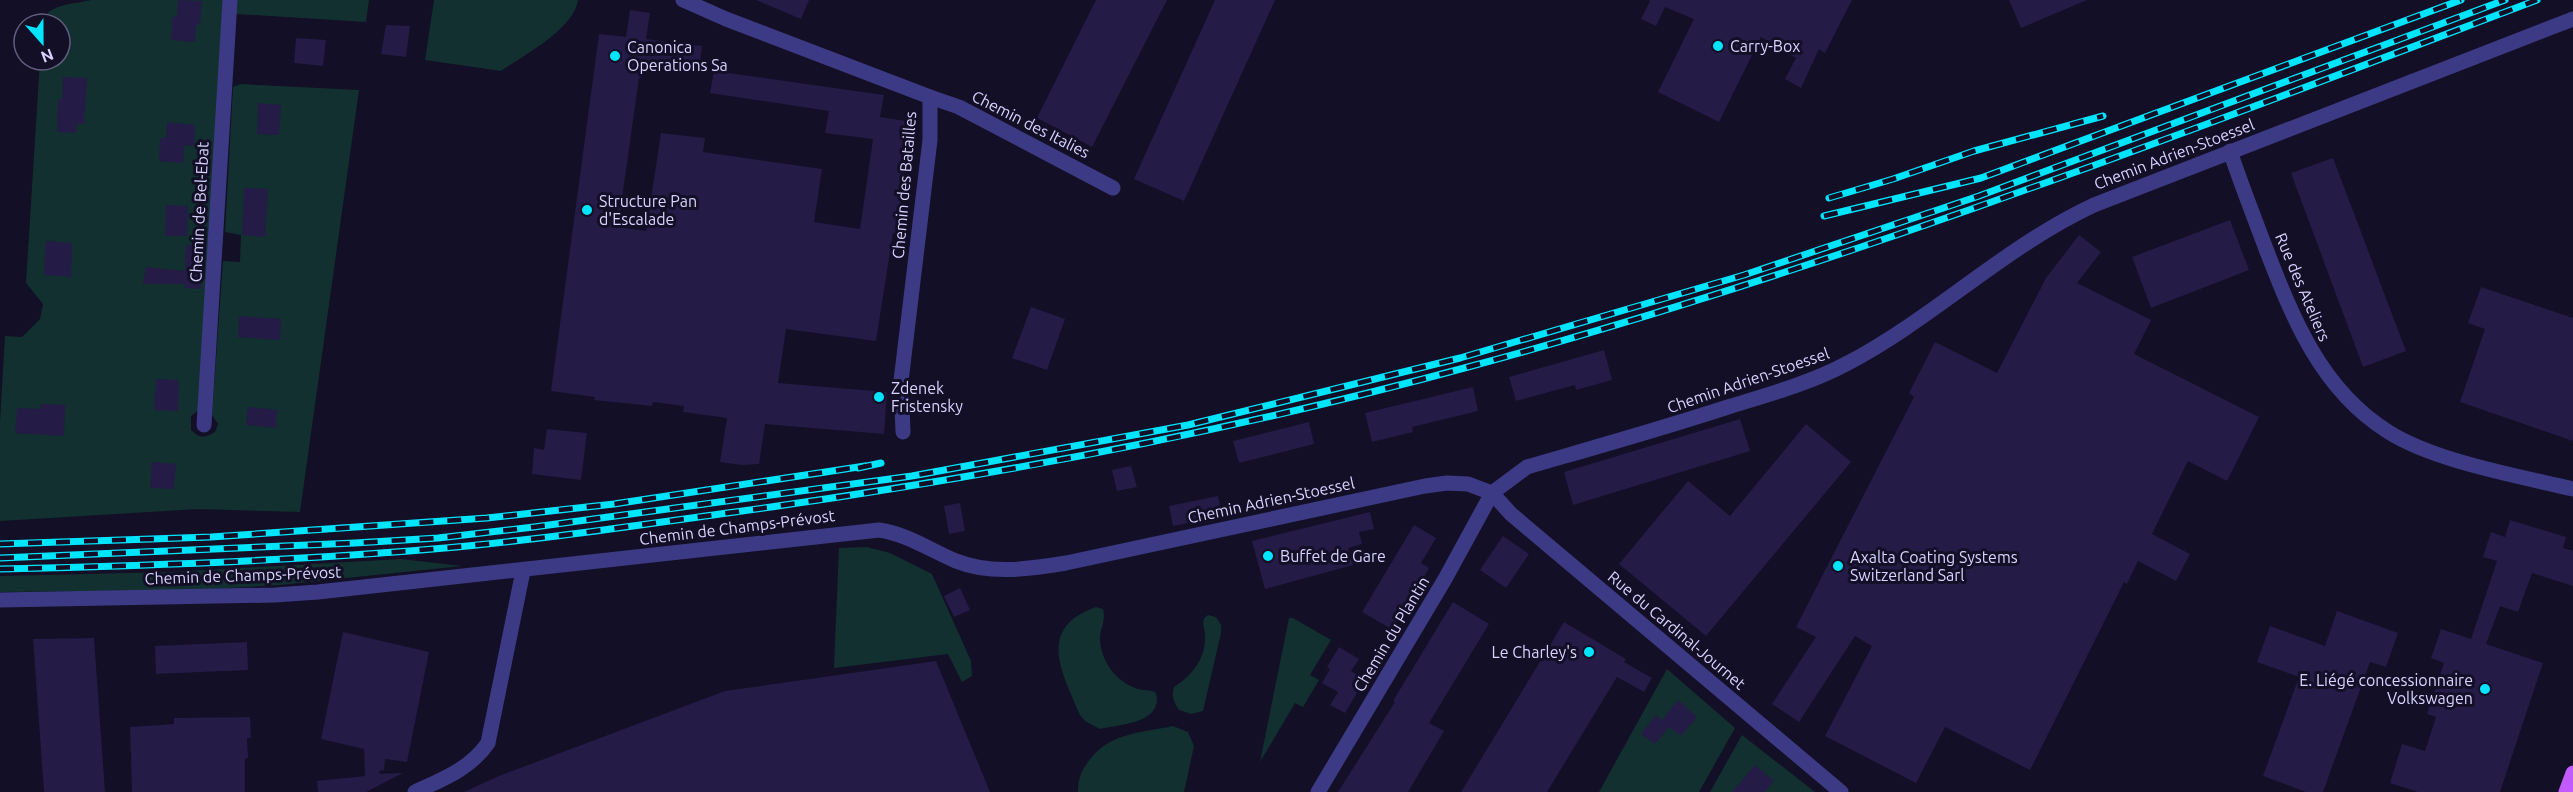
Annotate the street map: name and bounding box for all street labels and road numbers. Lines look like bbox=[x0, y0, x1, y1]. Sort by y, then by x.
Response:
street label: Chemin des Italies bbox=[969, 87, 1093, 161]
street label: Chemin des Batailles bbox=[889, 110, 919, 259]
street label: Chemin Adrien-Stoessel bbox=[2091, 115, 2257, 193]
street label: Chemin de Bel-Ebat bbox=[186, 141, 212, 283]
street label: Rue des Ateliers bbox=[2272, 230, 2334, 344]
street label: Chemin Adrien-Stoessel bbox=[1665, 344, 1831, 416]
street label: Chemin Adrien-Stoessel bbox=[1186, 473, 1356, 527]
street label: Chemin de Champs-Prévost bbox=[638, 506, 836, 548]
street label: Chemin de Champs-Prévost bbox=[144, 563, 342, 587]
street label: Rue du Cardinal-Journet bbox=[1605, 567, 1750, 693]
street label: Chemin du Plantin bbox=[1350, 573, 1432, 695]

